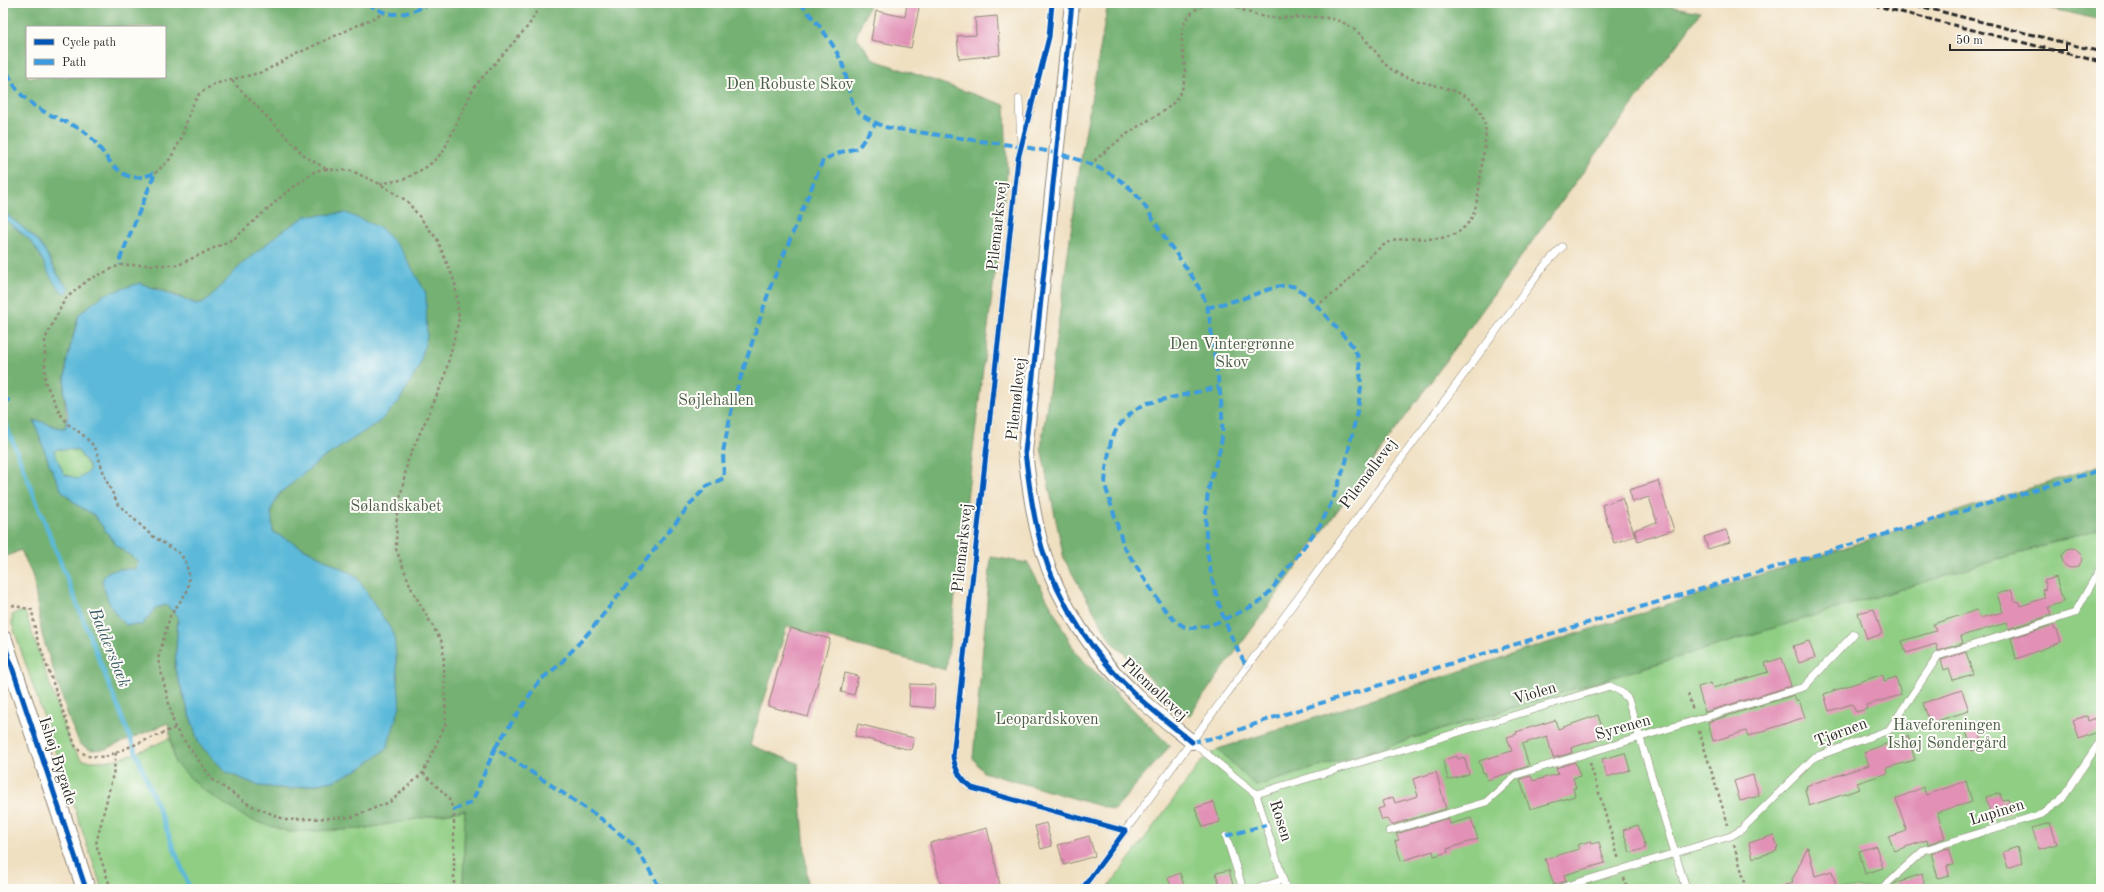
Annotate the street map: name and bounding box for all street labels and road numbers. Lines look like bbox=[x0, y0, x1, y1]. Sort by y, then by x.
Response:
street label: Pilemarksvej bbox=[985, 181, 1011, 271]
street label: Pilemøllevej bbox=[1005, 357, 1029, 441]
street label: Pilemøllevej bbox=[1337, 436, 1401, 512]
street label: Pilemarksvej bbox=[950, 503, 976, 593]
street label: Pilemøllevej bbox=[1118, 656, 1190, 724]
street label: Violen bbox=[1512, 680, 1559, 708]
street label: Syrenen bbox=[1593, 712, 1653, 744]
street label: Ishøj Bygade bbox=[35, 715, 79, 807]
street label: Tjørnen bbox=[1812, 716, 1870, 750]
street label: Lupinen bbox=[1968, 797, 2027, 829]
street label: Rosen bbox=[1266, 798, 1294, 844]

